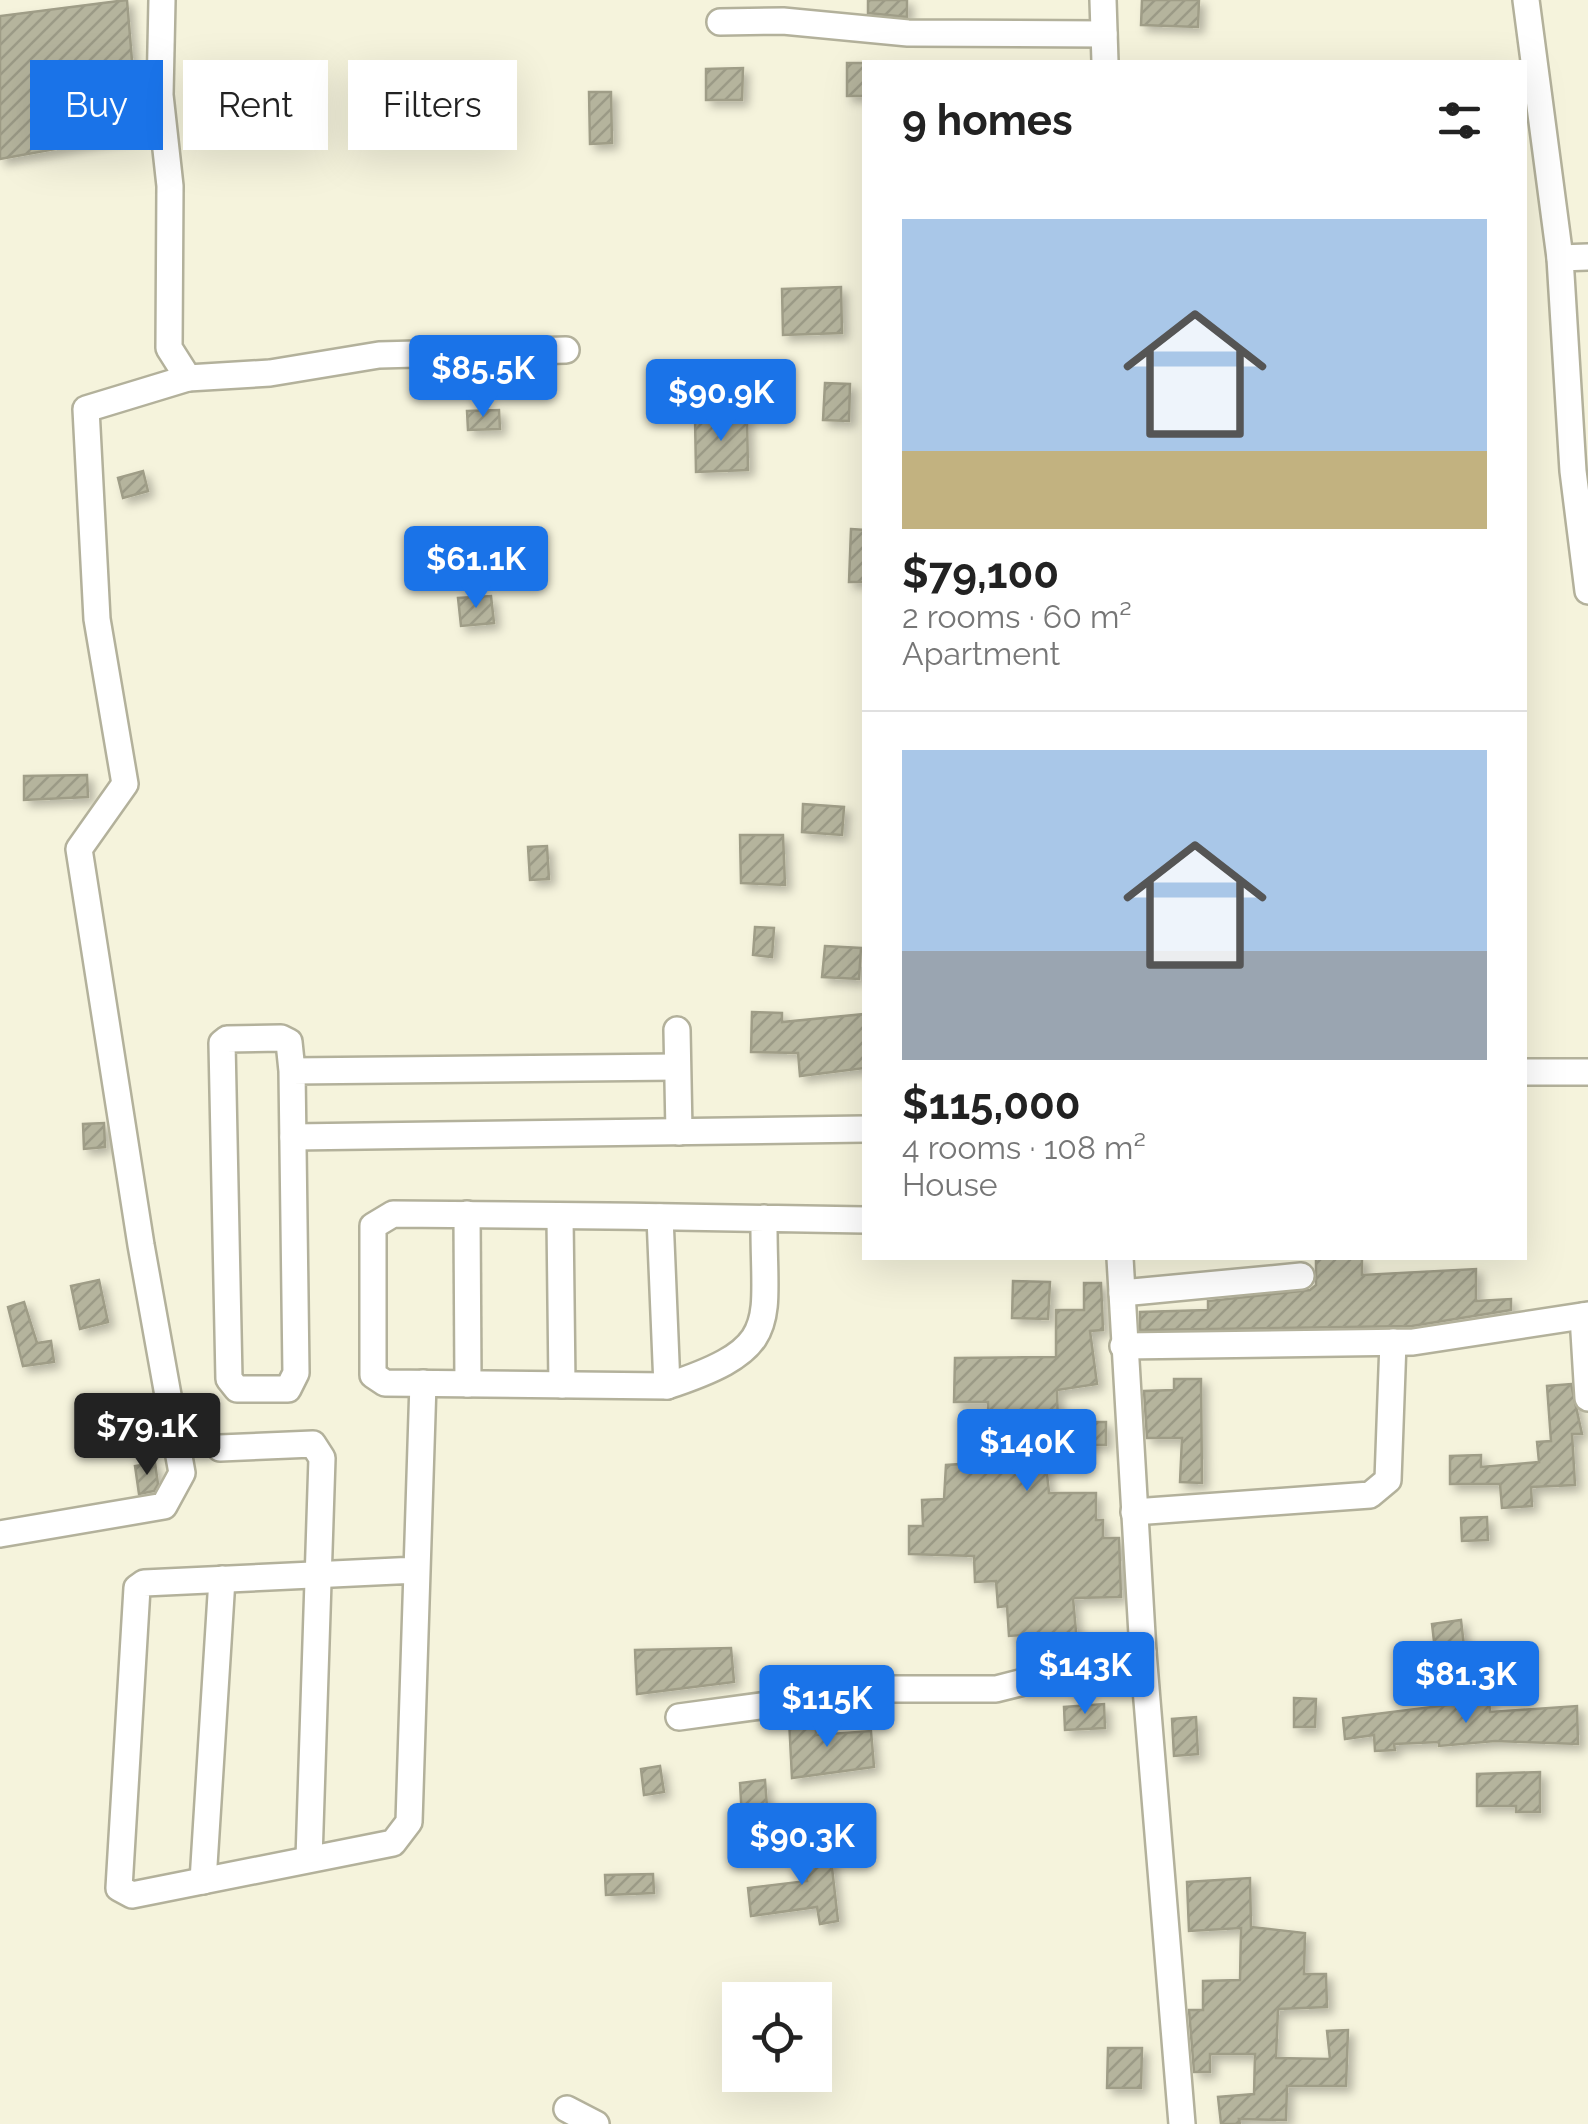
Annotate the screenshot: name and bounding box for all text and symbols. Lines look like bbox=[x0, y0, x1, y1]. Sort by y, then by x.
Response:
chip: Buy bbox=[30, 60, 163, 150]
chip: Rent bbox=[183, 60, 328, 150]
chip: Filters bbox=[348, 60, 517, 150]
icon: filters bbox=[1432, 93, 1487, 148]
text: 9 homes bbox=[902, 96, 1073, 145]
icon: home bbox=[1105, 284, 1285, 464]
pin: $85.5K bbox=[402, 335, 564, 420]
text: $85.5K bbox=[431, 349, 535, 386]
pin: $90.9K bbox=[640, 359, 802, 444]
text: $90.9K bbox=[668, 373, 774, 410]
pin: $61.1K bbox=[395, 526, 557, 611]
text: $61.1K bbox=[426, 540, 526, 577]
text: $79,100 bbox=[902, 549, 1059, 598]
text: 2 rooms · 60 m² bbox=[902, 598, 1132, 635]
text: Apartment bbox=[902, 635, 1060, 672]
icon: home bbox=[1105, 815, 1285, 995]
text: $115,000 bbox=[902, 1080, 1081, 1129]
text: 4 rooms · 108 m² bbox=[902, 1129, 1146, 1166]
text: House bbox=[902, 1166, 998, 1203]
pin: $79.1K bbox=[66, 1393, 228, 1478]
text: $79.1K bbox=[96, 1407, 198, 1444]
pin: $140K bbox=[957, 1409, 1097, 1494]
text: $140K bbox=[979, 1423, 1075, 1460]
pin: $143K bbox=[1015, 1632, 1155, 1717]
pin: $81.3K bbox=[1385, 1641, 1547, 1726]
text: $143K bbox=[1038, 1646, 1132, 1683]
text: $81.3K bbox=[1415, 1655, 1517, 1692]
pin: $115K bbox=[757, 1665, 897, 1750]
text: $115K bbox=[781, 1679, 873, 1716]
pin: $90.3K bbox=[721, 1803, 883, 1888]
text: $90.3K bbox=[749, 1817, 855, 1854]
map controls bbox=[722, 1982, 832, 2092]
button: locate bbox=[722, 1982, 832, 2092]

